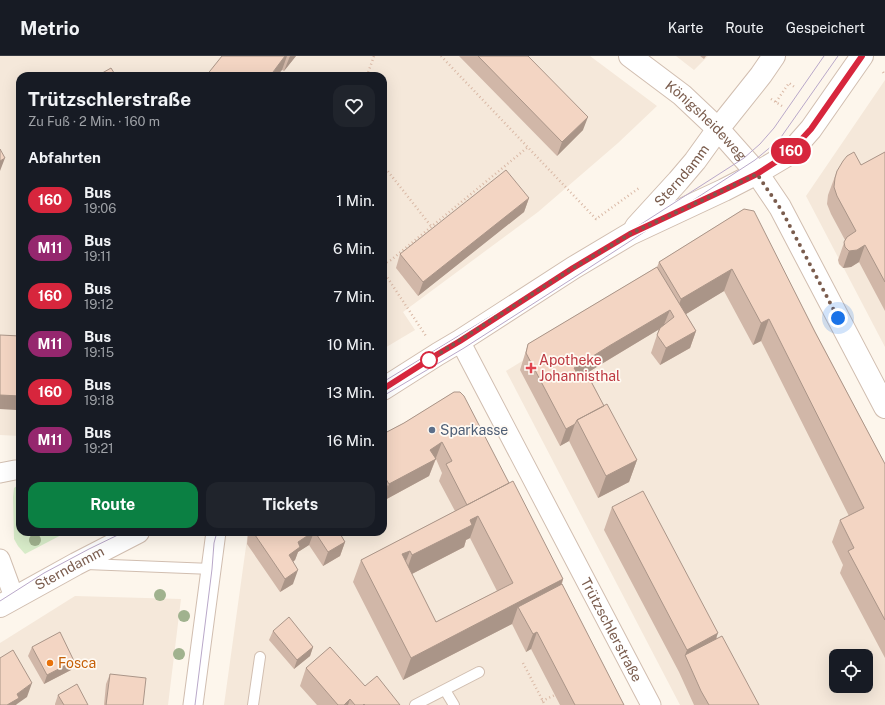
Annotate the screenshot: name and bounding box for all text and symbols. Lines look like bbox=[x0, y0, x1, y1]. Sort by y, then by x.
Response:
text: Metrio bbox=[20, 17, 80, 39]
text: Karte bbox=[668, 20, 703, 36]
text: Route bbox=[725, 20, 764, 36]
text: Gespeichert bbox=[786, 20, 865, 36]
street label: Königsheideweg bbox=[662, 77, 750, 164]
button: heart bbox=[333, 85, 375, 127]
text: Trützschlerstraße bbox=[28, 88, 191, 110]
text: Zu Fuß · 2 Min. · 160 m bbox=[28, 114, 160, 129]
line badge: 160 bbox=[768, 138, 814, 164]
street label: Sterndamm bbox=[651, 141, 712, 210]
text: 160 bbox=[779, 143, 803, 159]
text: Abfahrten bbox=[28, 149, 101, 166]
text: Bus bbox=[84, 184, 111, 201]
text: 160 bbox=[38, 192, 62, 208]
text: 1 Min. bbox=[336, 192, 375, 209]
text: 19:06 bbox=[84, 201, 116, 216]
text: Bus bbox=[84, 232, 111, 249]
text: M11 bbox=[38, 240, 62, 256]
text: 6 Min. bbox=[333, 240, 375, 257]
text: 19:11 bbox=[84, 249, 111, 264]
text: Bus bbox=[84, 280, 111, 297]
text: 160 bbox=[38, 288, 62, 304]
text: 7 Min. bbox=[333, 288, 375, 305]
text: 19:12 bbox=[84, 297, 113, 312]
your location bbox=[828, 308, 848, 328]
text: Bus bbox=[84, 328, 111, 345]
text: M11 bbox=[38, 336, 62, 352]
text: 10 Min. bbox=[327, 336, 375, 353]
text: 19:15 bbox=[84, 345, 114, 360]
unlabelled marker bbox=[420, 351, 438, 369]
place label: Apotheke Johannisthal bbox=[539, 352, 620, 384]
marker: Apotheke Johannisthal bbox=[526, 363, 536, 373]
text: Bus bbox=[84, 376, 111, 393]
text: 160 bbox=[38, 384, 62, 400]
text: 13 Min. bbox=[327, 384, 375, 401]
text: 19:18 bbox=[84, 393, 114, 408]
place label: Sparkasse bbox=[440, 422, 508, 438]
text: Bus bbox=[84, 424, 111, 441]
marker: Sparkasse bbox=[427, 425, 437, 435]
text: M11 bbox=[38, 432, 62, 448]
text: 16 Min. bbox=[327, 432, 375, 449]
text: 19:21 bbox=[84, 441, 114, 456]
button: Route bbox=[28, 482, 198, 528]
button: Tickets bbox=[206, 482, 375, 528]
street label: Sterndamm bbox=[32, 543, 107, 593]
street label: Trützschlerstraße bbox=[578, 575, 645, 684]
map controls bbox=[829, 649, 873, 693]
button: locate bbox=[829, 649, 873, 693]
place label: Fosca bbox=[58, 655, 96, 671]
marker: Fosca bbox=[45, 658, 55, 668]

